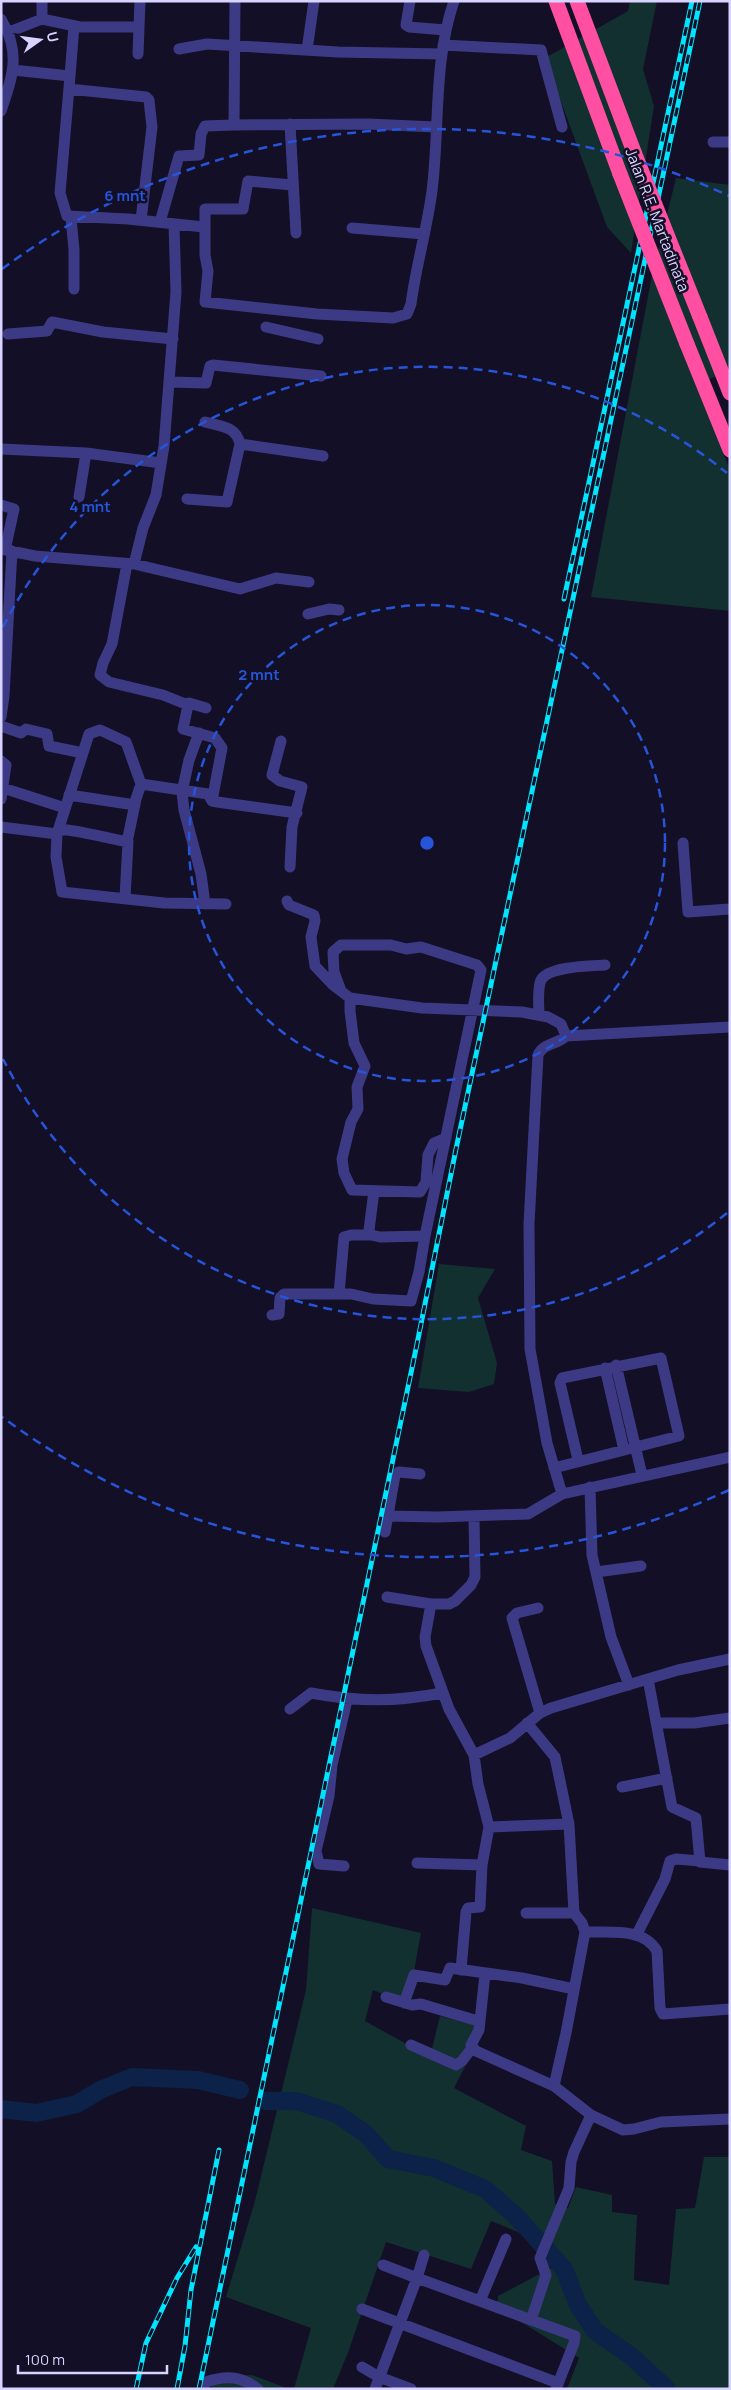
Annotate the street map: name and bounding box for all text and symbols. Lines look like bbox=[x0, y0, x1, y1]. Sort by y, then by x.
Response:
north arrow bbox=[15, 15, 65, 65]
text: U bbox=[43, 30, 64, 44]
street label: Jalan R.E. Martadinata bbox=[620, 145, 695, 295]
text: 6 mnt bbox=[104, 185, 146, 206]
text: 4 mnt bbox=[69, 496, 111, 517]
text: 2 mnt bbox=[238, 664, 280, 685]
centre of rings bbox=[418, 834, 436, 852]
scale bar bbox=[18, 2342, 166, 2374]
text: 100 m bbox=[25, 2349, 65, 2370]

